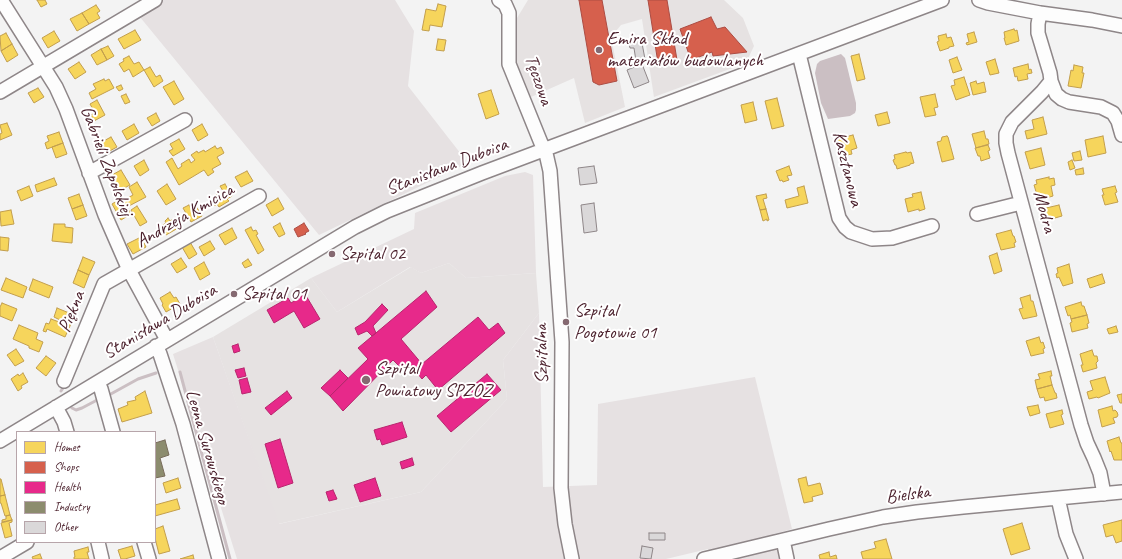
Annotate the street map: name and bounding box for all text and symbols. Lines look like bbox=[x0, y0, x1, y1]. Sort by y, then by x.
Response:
place label: Emira Skład materiałów budowlanych bbox=[607, 28, 763, 72]
marker: Emira Skład materiałów budowlanych bbox=[594, 45, 604, 55]
street label: Tęczowa bbox=[519, 52, 557, 108]
street label: Gabrieli Zapolskiej bbox=[75, 103, 137, 219]
street label: Kasztanowa bbox=[827, 129, 867, 209]
street label: Stanisława Duboisa bbox=[383, 133, 511, 201]
street label: Andrzeja Kmicica bbox=[132, 179, 238, 253]
street label: Modra bbox=[1028, 189, 1060, 235]
place label: Szpital 02 bbox=[340, 243, 405, 265]
marker: Szpital 02 bbox=[327, 249, 337, 259]
street label: Stanisława Duboisa bbox=[99, 279, 221, 365]
place label: Szpital 01 bbox=[242, 283, 307, 305]
street label: Piękna bbox=[53, 288, 91, 336]
marker: Szpital 01 bbox=[229, 289, 239, 299]
place label: Szpital Pogotowie 01 bbox=[574, 300, 657, 344]
marker: Szpital Pogotowie 01 bbox=[561, 317, 571, 327]
street label: Szpitalna bbox=[530, 324, 554, 384]
place label: Szpital Powiatowy SPZOZ bbox=[375, 358, 491, 402]
marker: Szpital Powiatowy SPZOZ bbox=[360, 374, 372, 386]
street label: Leona Surowskiego bbox=[180, 387, 234, 507]
legend bbox=[16, 431, 156, 543]
text: Homes bbox=[54, 439, 80, 455]
text: Shops bbox=[54, 459, 79, 475]
text: Health bbox=[54, 479, 81, 495]
street label: Bielska bbox=[885, 481, 931, 509]
text: Industry bbox=[54, 499, 90, 515]
text: Other bbox=[54, 519, 78, 535]

